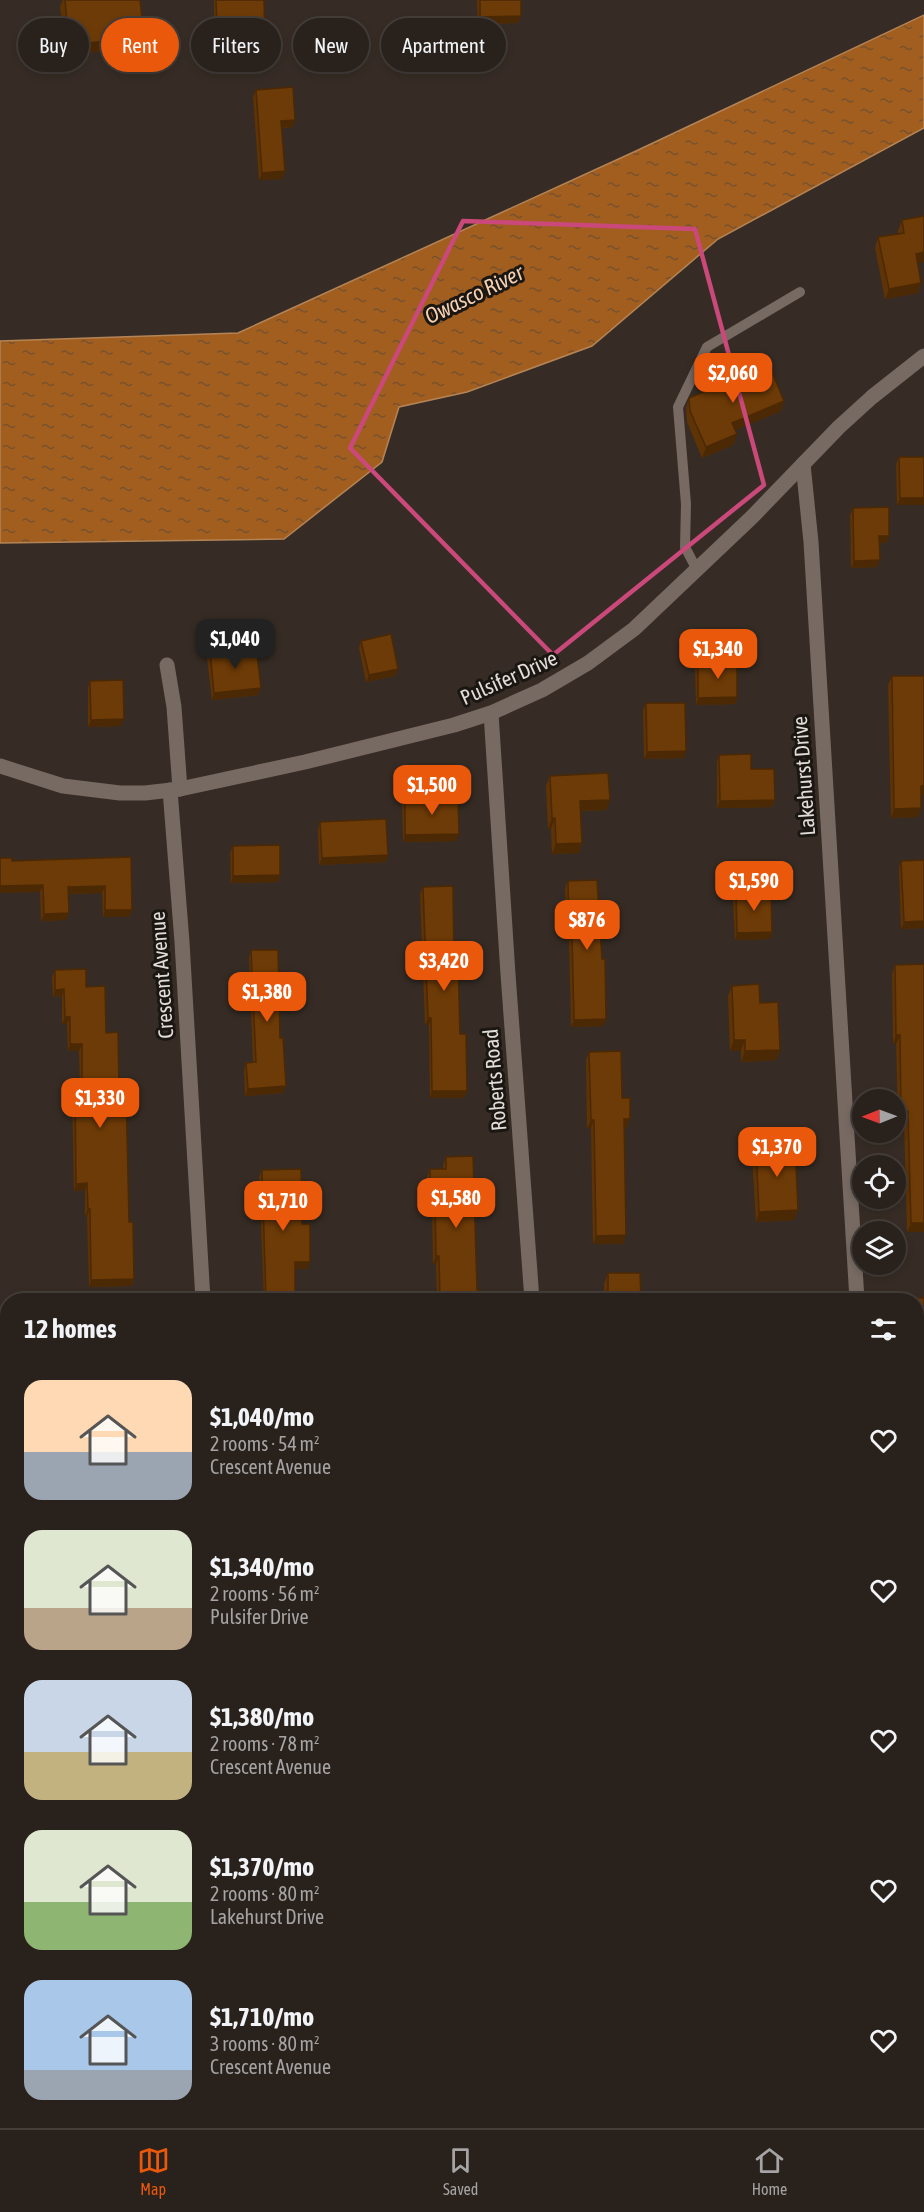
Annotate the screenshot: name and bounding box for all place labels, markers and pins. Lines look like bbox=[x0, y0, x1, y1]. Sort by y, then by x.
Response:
pin: $2,060 bbox=[684, 353, 782, 404]
pin: $1,040 bbox=[186, 619, 284, 670]
pin: $1,340 bbox=[669, 629, 767, 680]
pin: $1,500 bbox=[383, 765, 481, 816]
pin: $1,590 bbox=[705, 861, 803, 912]
pin: $876 bbox=[551, 900, 623, 951]
pin: $3,420 bbox=[395, 941, 493, 992]
pin: $1,380 bbox=[218, 972, 316, 1023]
pin: $1,330 bbox=[51, 1078, 149, 1129]
pin: $1,370 bbox=[728, 1127, 826, 1178]
pin: $1,580 bbox=[407, 1178, 505, 1229]
pin: $1,710 bbox=[234, 1181, 332, 1232]

